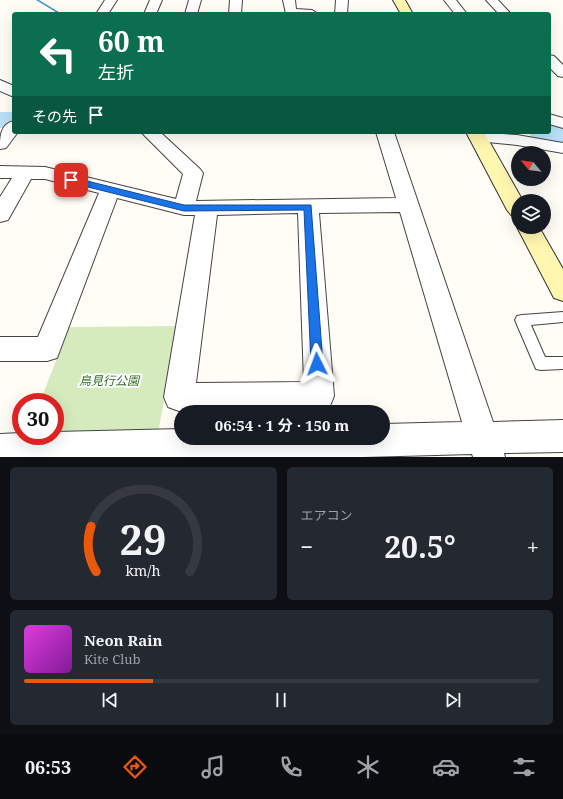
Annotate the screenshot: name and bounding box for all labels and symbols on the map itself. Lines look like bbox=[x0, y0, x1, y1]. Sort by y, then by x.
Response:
north arrow bbox=[511, 146, 551, 186]
pin bbox=[54, 163, 88, 197]
position arrow bbox=[296, 343, 338, 385]
park label: 鳥見行公園 bbox=[79, 372, 141, 389]
speed limit sign: 30 bbox=[12, 393, 64, 445]

